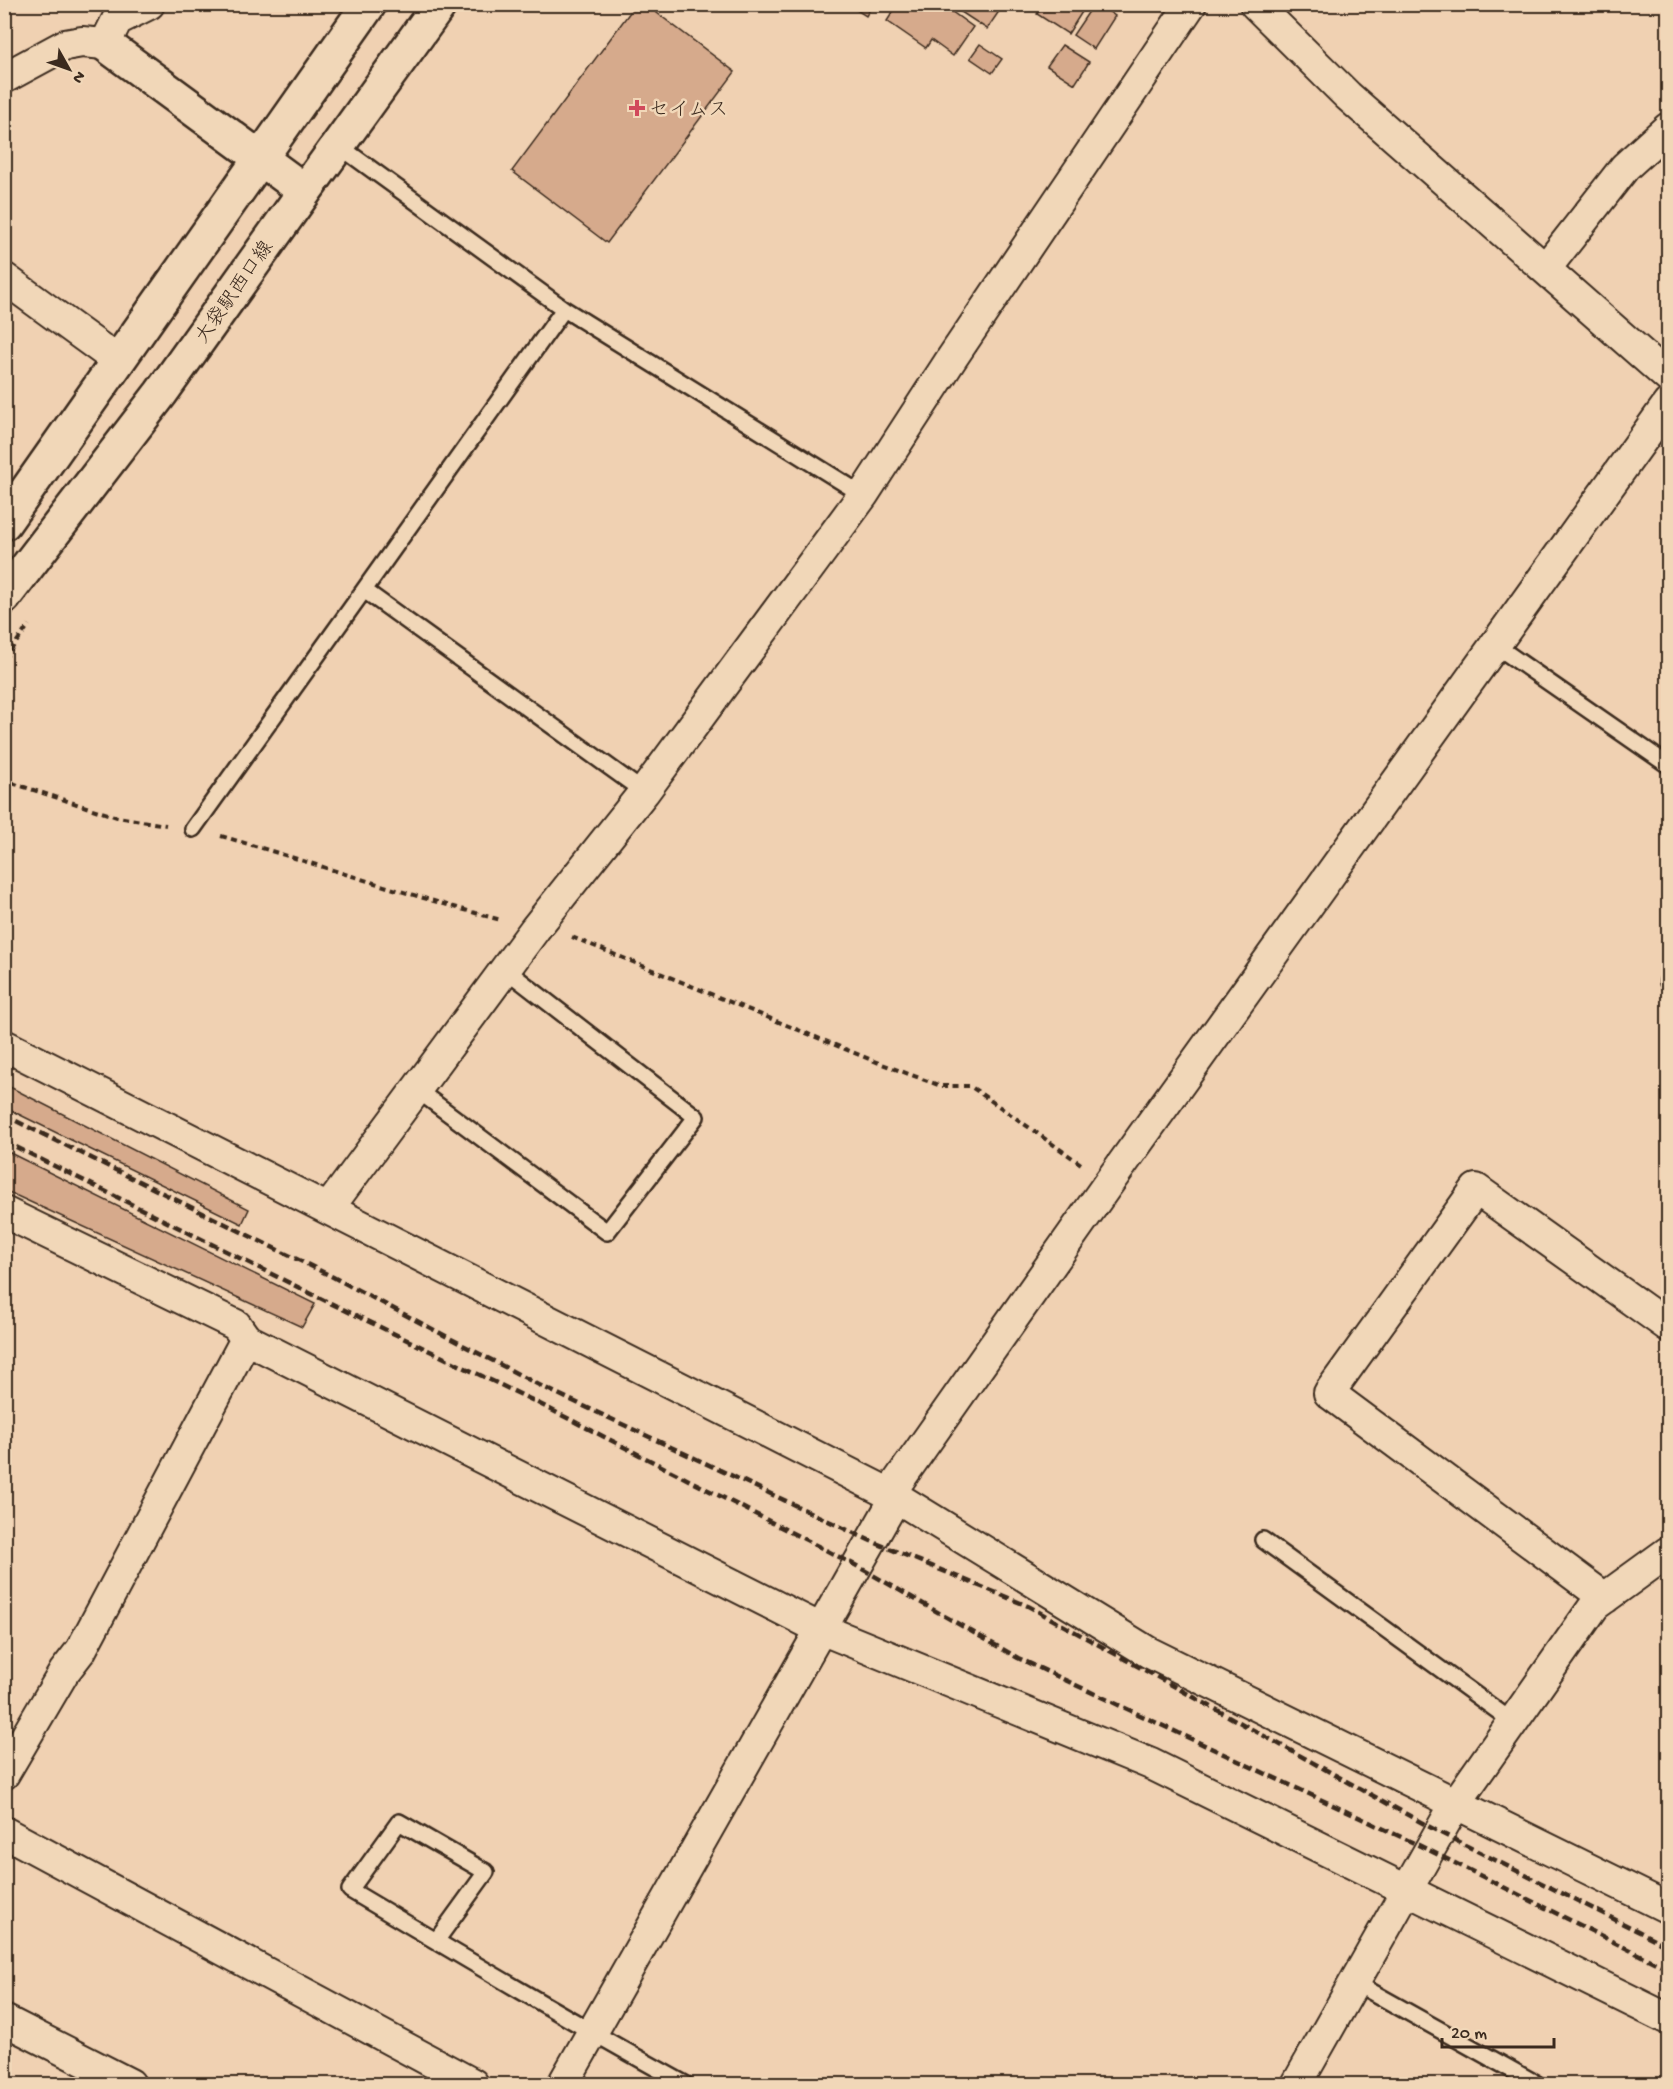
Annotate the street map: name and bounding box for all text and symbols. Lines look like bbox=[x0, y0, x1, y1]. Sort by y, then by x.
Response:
north arrow bbox=[39, 39, 99, 99]
text: N bbox=[67, 66, 88, 87]
place label: セイムス bbox=[649, 100, 728, 123]
marker: セイムス bbox=[630, 101, 644, 115]
street label: 大袋駅西口線 bbox=[191, 237, 280, 349]
scale bar bbox=[1442, 2011, 1554, 2049]
text: 20 m bbox=[1451, 2024, 1487, 2045]

